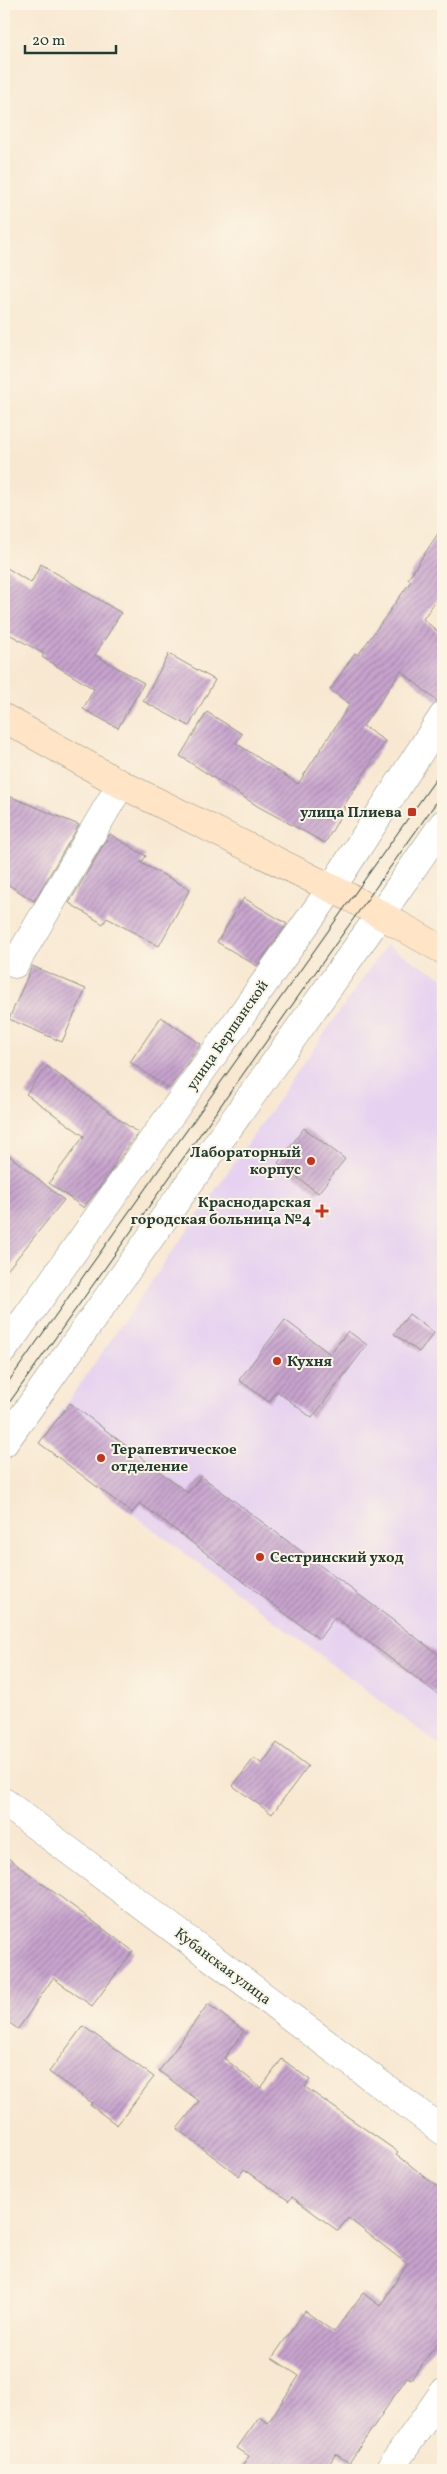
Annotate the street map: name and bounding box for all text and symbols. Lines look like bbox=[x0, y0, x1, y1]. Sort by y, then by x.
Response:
scale bar bbox=[25, 22, 116, 54]
text: 20 m bbox=[32, 31, 65, 52]
place label: улица Плиева bbox=[300, 803, 402, 824]
marker: улица Плиева bbox=[406, 806, 418, 818]
street label: улица Бершанской bbox=[182, 976, 274, 1095]
place label: Лабораторный корпус bbox=[190, 1143, 301, 1181]
marker: Лабораторный корпус bbox=[305, 1155, 317, 1167]
place label: Краснодарская городская больница №4 bbox=[131, 1193, 311, 1231]
marker: Краснодарская городская больница №4 bbox=[315, 1204, 329, 1218]
place label: Кухня bbox=[287, 1352, 333, 1373]
marker: Кухня bbox=[271, 1355, 283, 1367]
place label: Терапевтическое отделение bbox=[111, 1440, 237, 1478]
marker: Терапевтическое отделение bbox=[95, 1452, 107, 1464]
place label: Сестринский уход bbox=[270, 1548, 404, 1569]
marker: Сестринский уход bbox=[254, 1551, 266, 1563]
street label: Кубанская улица bbox=[169, 1924, 275, 2011]

